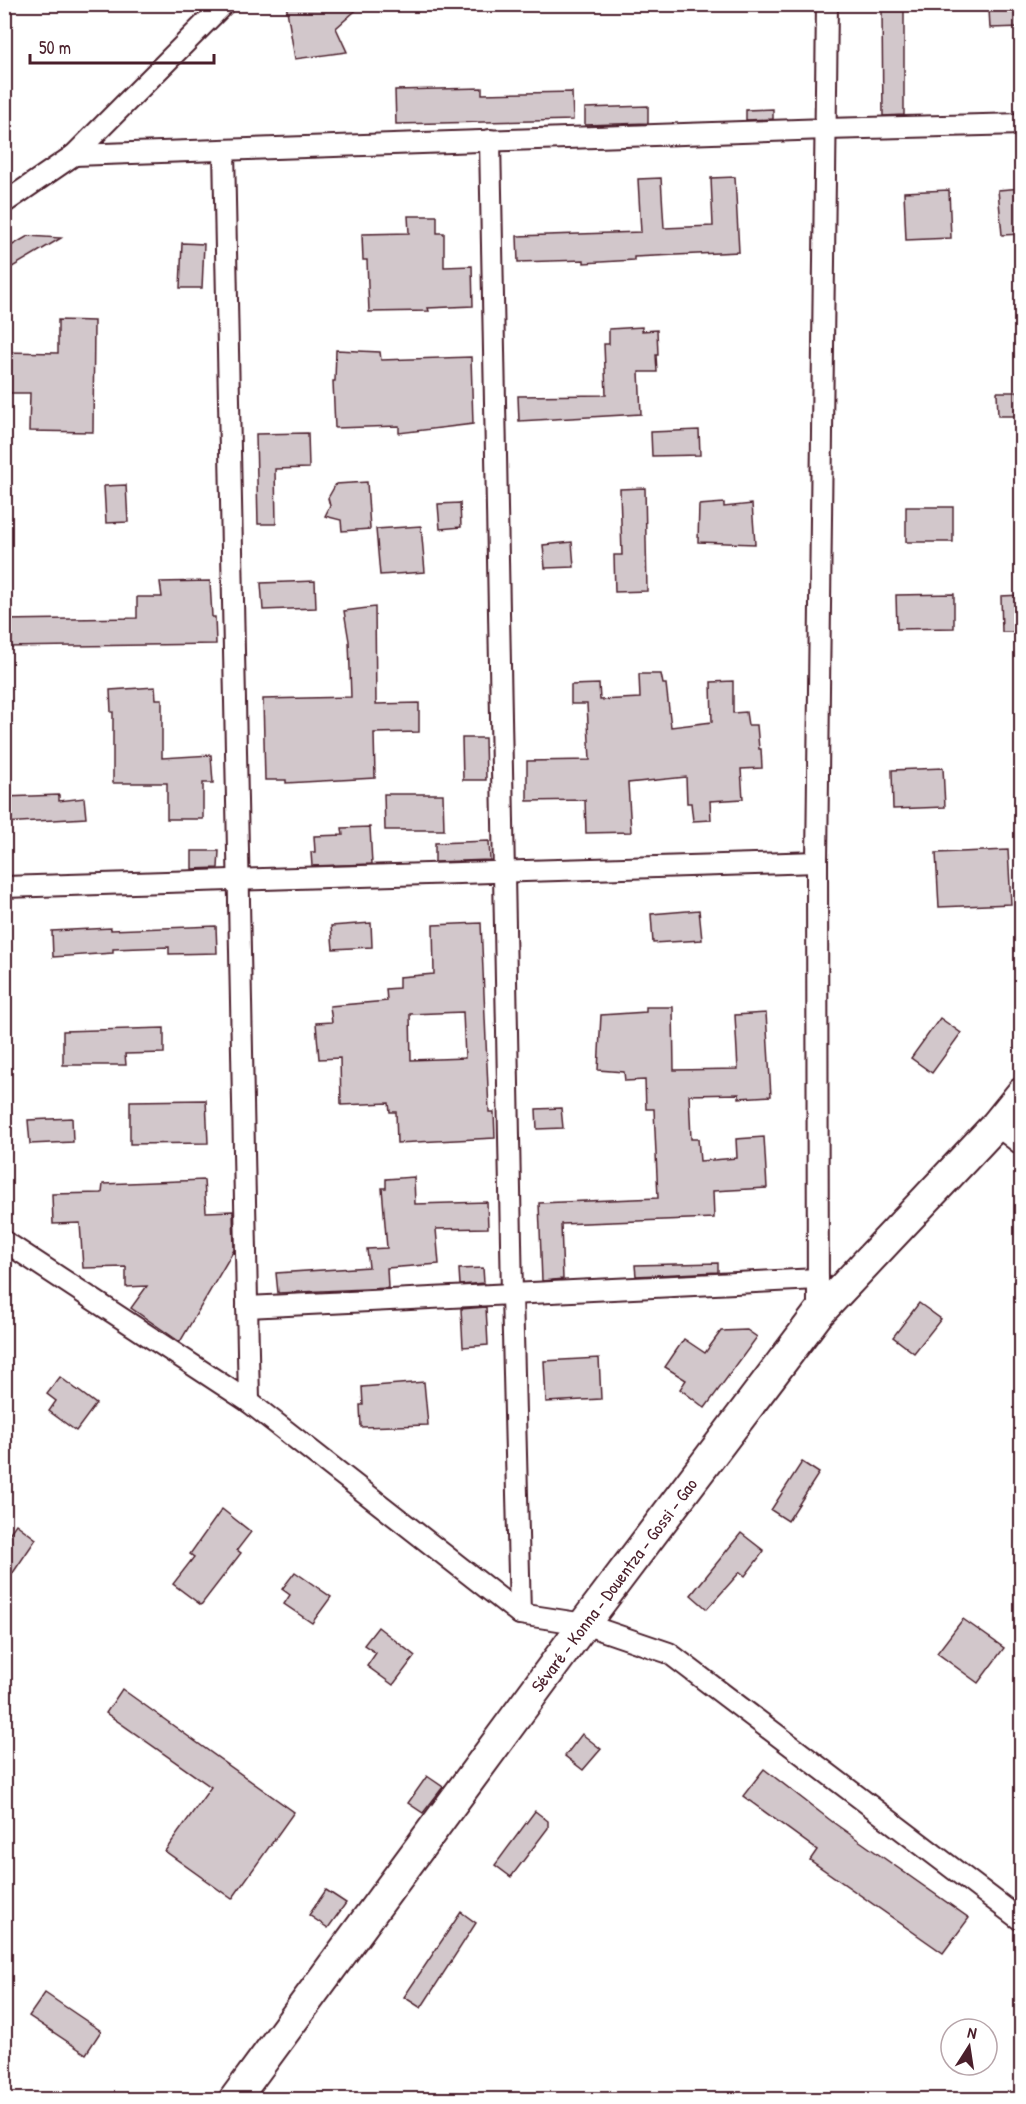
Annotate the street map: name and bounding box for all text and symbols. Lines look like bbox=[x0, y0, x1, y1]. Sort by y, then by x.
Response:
scale bar bbox=[30, 27, 214, 65]
text: 50 m bbox=[39, 35, 71, 60]
street label: Sévaré - Konna - Douentza - Gossi - Gao bbox=[525, 1473, 703, 1697]
north arrow bbox=[939, 2017, 999, 2077]
text: N bbox=[966, 2021, 979, 2044]

